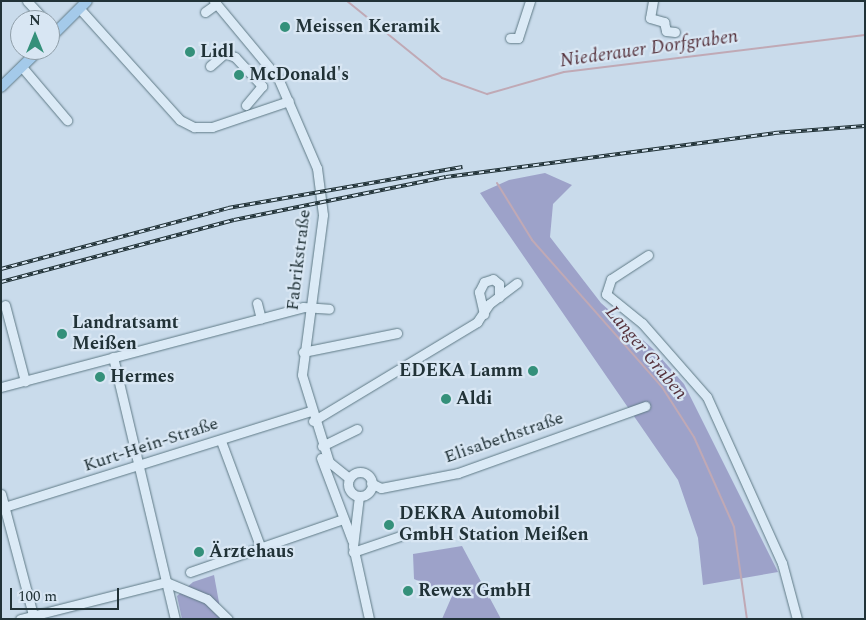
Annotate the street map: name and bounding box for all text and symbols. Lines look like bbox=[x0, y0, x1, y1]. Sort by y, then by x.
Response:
north arrow bbox=[10, 10, 60, 60]
text: N bbox=[29, 10, 41, 31]
place label: Meissen Keramik bbox=[295, 16, 440, 38]
marker: Meissen Keramik bbox=[279, 21, 291, 33]
water label: Niederauer Dorfgraben bbox=[558, 25, 740, 73]
place label: Lidl bbox=[200, 41, 234, 63]
marker: Lidl bbox=[184, 46, 196, 58]
place label: McDonald's bbox=[249, 64, 349, 86]
marker: McDonald's bbox=[233, 69, 245, 81]
street label: Fabrikstraße bbox=[282, 208, 316, 312]
water label: Langer Graben bbox=[600, 301, 692, 405]
place label: Landratsamt Meißen bbox=[72, 313, 179, 356]
marker: Landratsamt Meißen bbox=[56, 328, 68, 340]
place label: EDEKA Lamm bbox=[399, 360, 523, 382]
marker: EDEKA Lamm bbox=[527, 365, 539, 377]
place label: Hermes bbox=[110, 366, 175, 388]
marker: Hermes bbox=[94, 371, 106, 383]
place label: Aldi bbox=[456, 388, 492, 410]
marker: Aldi bbox=[440, 393, 452, 405]
street label: Elisabethstraße bbox=[442, 407, 566, 469]
street label: Kurt-Hein-Straße bbox=[81, 413, 221, 477]
place label: DEKRA Automobil GmbH Station Meißen bbox=[399, 504, 589, 546]
marker: DEKRA Automobil GmbH Station Meißen bbox=[383, 519, 395, 531]
place label: Ärztehaus bbox=[209, 541, 294, 563]
marker: Ärztehaus bbox=[193, 546, 205, 558]
scale bar bbox=[12, 578, 121, 610]
place label: Rewex GmbH bbox=[418, 580, 531, 602]
text: 100 m bbox=[18, 585, 57, 608]
marker: Rewex GmbH bbox=[402, 585, 414, 597]

